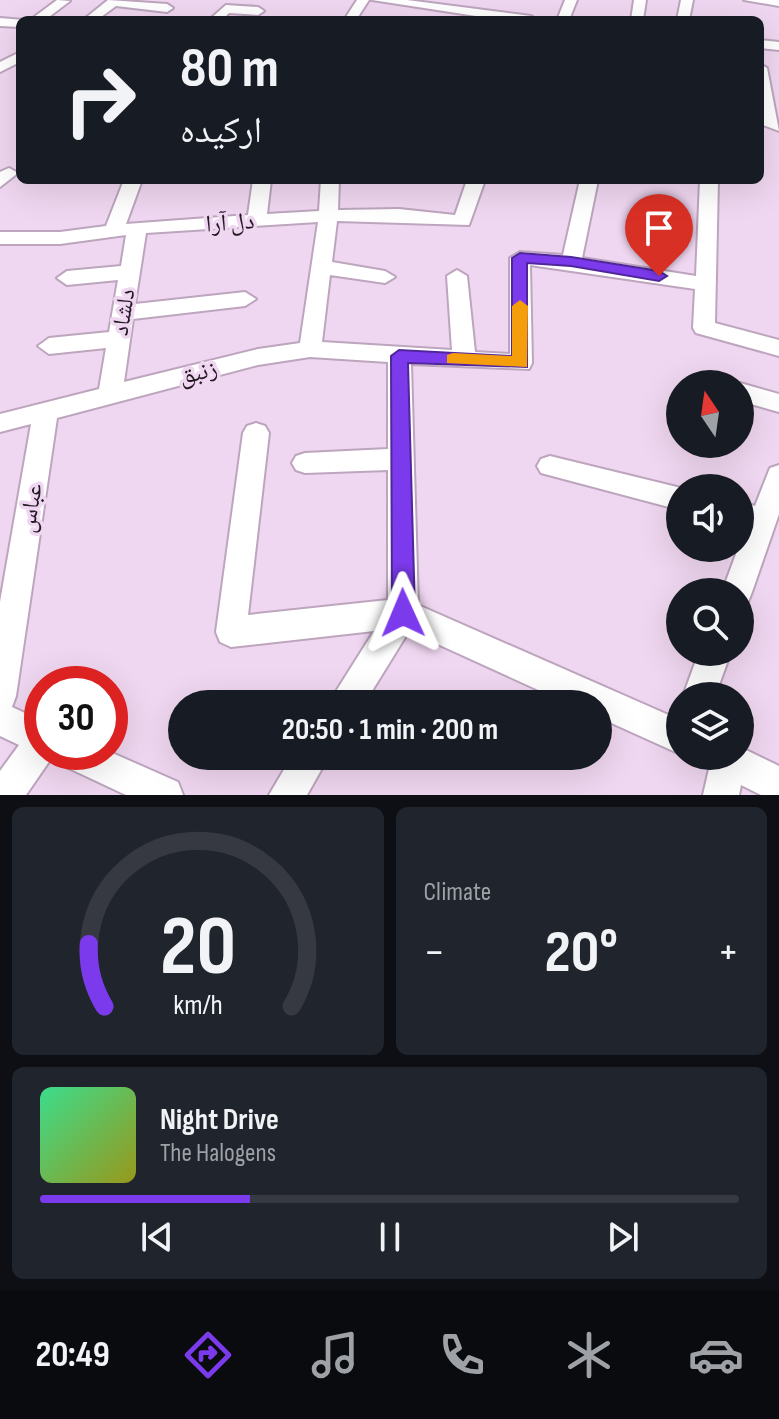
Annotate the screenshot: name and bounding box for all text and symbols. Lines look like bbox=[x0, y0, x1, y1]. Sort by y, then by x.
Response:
text: 80 m bbox=[180, 36, 279, 103]
icon: right bbox=[48, 48, 152, 152]
text: ارکیده bbox=[180, 110, 262, 153]
pin bbox=[625, 194, 693, 276]
street label: دل آرا bbox=[205, 206, 255, 239]
icon: arrive bbox=[637, 206, 681, 250]
street label: دلشاد bbox=[105, 287, 141, 338]
street label: زنبق bbox=[176, 354, 220, 391]
north arrow bbox=[666, 370, 754, 458]
map controls bbox=[666, 370, 754, 770]
button: sound bbox=[666, 474, 754, 562]
street label: عباس bbox=[12, 481, 49, 535]
position arrow bbox=[361, 571, 445, 655]
button: search bbox=[666, 578, 754, 666]
speed limit sign: 30 bbox=[24, 666, 128, 770]
button: layers bbox=[666, 682, 754, 770]
text: 20:50 · 1 min · 200 m bbox=[282, 712, 498, 748]
text: Climate bbox=[424, 877, 491, 908]
text: 20 bbox=[160, 898, 236, 998]
text: 20° bbox=[544, 917, 618, 989]
text: − bbox=[424, 926, 445, 979]
text: + bbox=[717, 926, 739, 979]
text: km/h bbox=[173, 988, 222, 1023]
text: Night Drive bbox=[160, 1102, 279, 1138]
text: The Halogens bbox=[160, 1138, 276, 1169]
icon: previous bbox=[135, 1215, 179, 1259]
icon: pause bbox=[368, 1215, 412, 1259]
icon: next bbox=[601, 1215, 645, 1259]
icon: directions bbox=[180, 1327, 236, 1383]
icon: music bbox=[307, 1327, 363, 1383]
icon: phone bbox=[434, 1327, 490, 1383]
icon: climate bbox=[561, 1327, 617, 1383]
icon: car bbox=[688, 1327, 744, 1383]
text: 20:49 bbox=[35, 1334, 110, 1377]

